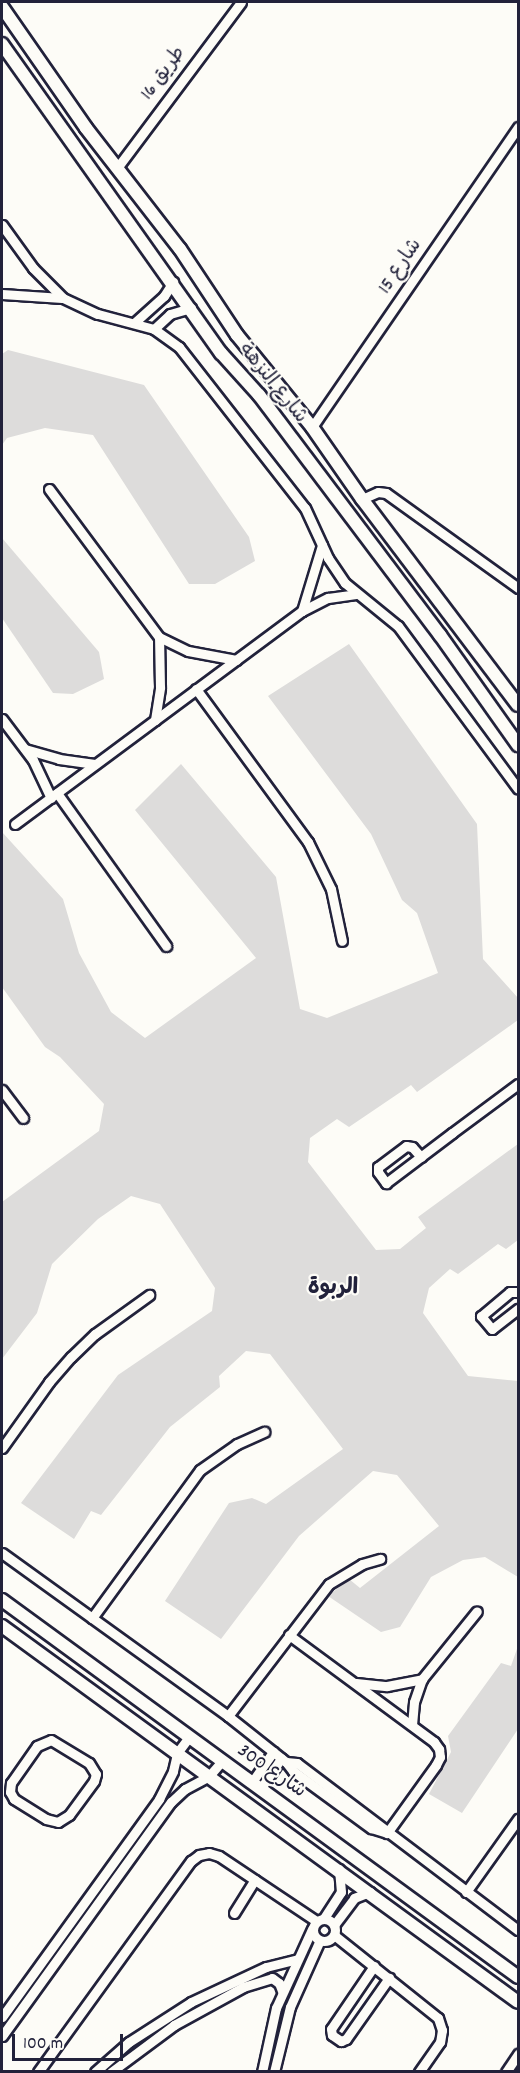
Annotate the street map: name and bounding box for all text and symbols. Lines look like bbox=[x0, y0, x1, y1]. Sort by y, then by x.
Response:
street label: طريق 16 bbox=[136, 43, 192, 105]
street label: شارع 15 bbox=[374, 235, 428, 299]
street label: شارع النزهة bbox=[232, 339, 312, 429]
district label: الربوة bbox=[308, 1276, 358, 1302]
street label: شارع 300 bbox=[232, 1740, 310, 1804]
scale bar bbox=[15, 2022, 126, 2060]
text: 100 m bbox=[23, 2032, 63, 2057]

